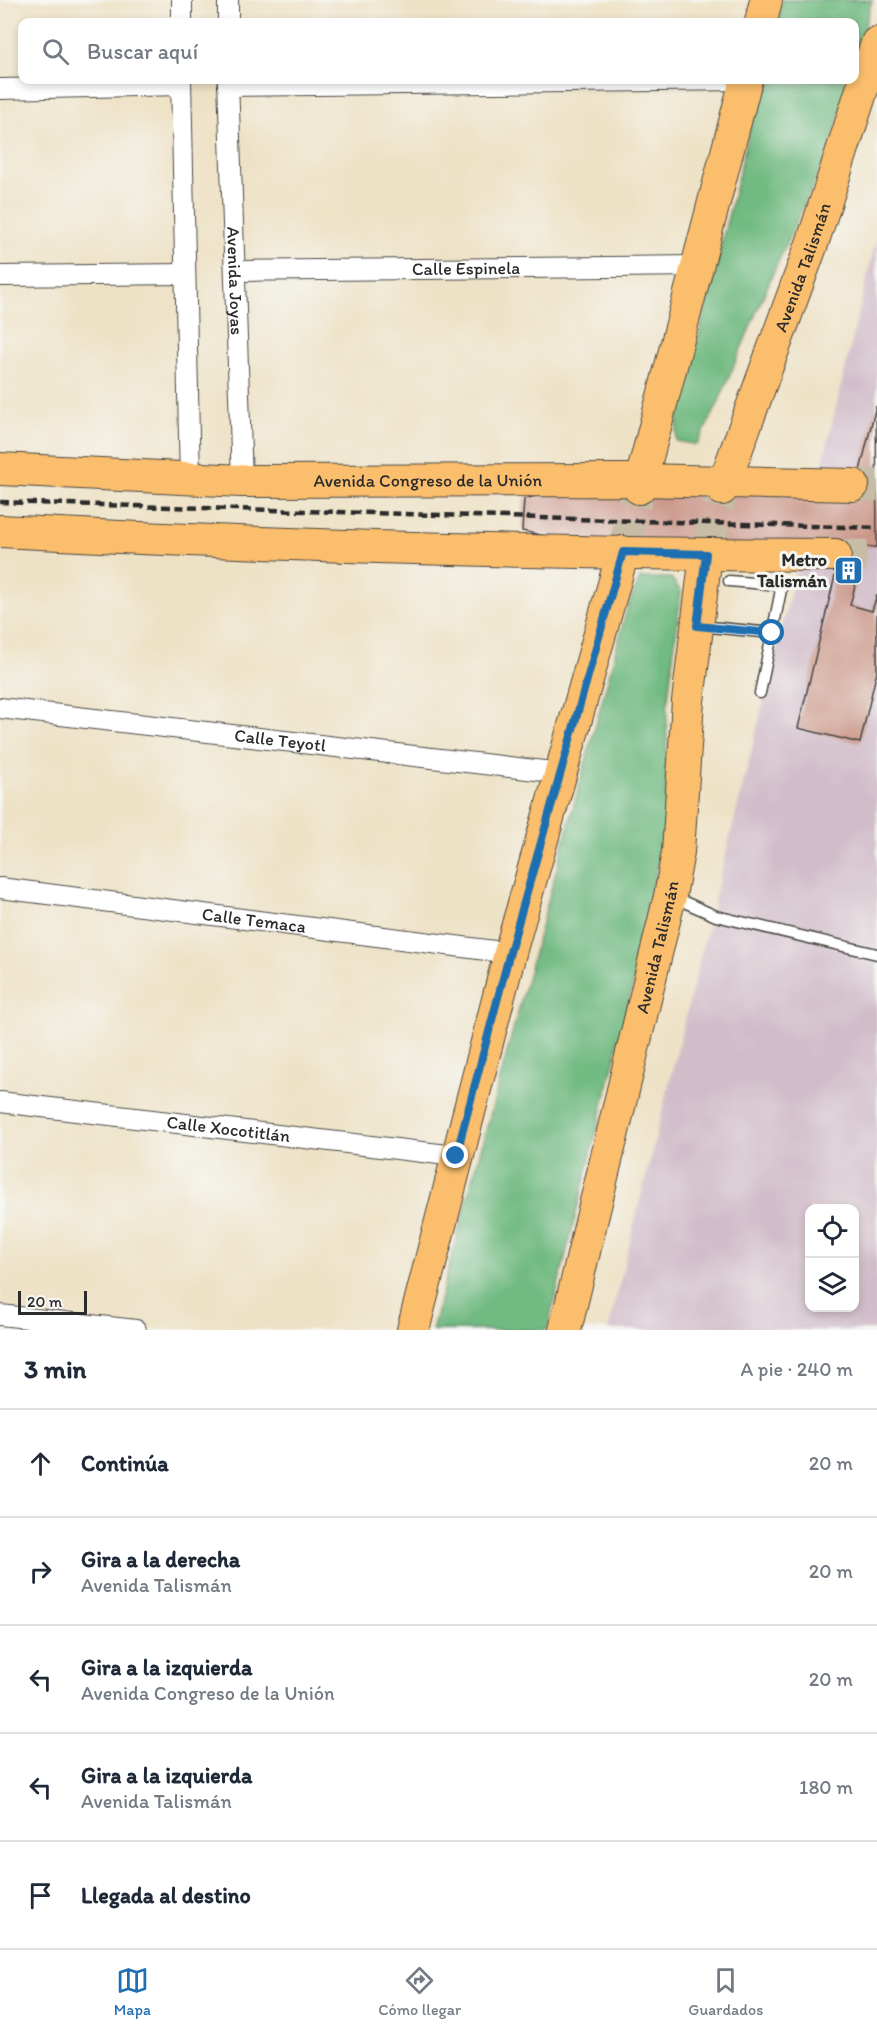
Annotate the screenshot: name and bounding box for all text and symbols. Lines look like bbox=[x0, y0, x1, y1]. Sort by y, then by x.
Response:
search box bbox=[18, 18, 859, 84]
icon: search bbox=[39, 35, 72, 68]
text: Buscar aquí bbox=[87, 38, 198, 65]
street label: Avenida Talismán bbox=[770, 200, 836, 335]
street label: Avenida Joyas bbox=[222, 226, 248, 336]
street label: Calle Espinela bbox=[412, 257, 520, 280]
street label: Avenida Congreso de la Unión bbox=[313, 469, 542, 492]
place label: Metro Talismán bbox=[756, 549, 828, 592]
building icon: Metro Talismán bbox=[832, 554, 864, 586]
route start bbox=[758, 619, 784, 645]
street label: Calle Teyotl bbox=[233, 724, 327, 757]
street label: Avenida Talismán bbox=[631, 879, 684, 1016]
street label: Calle Temaca bbox=[201, 903, 307, 938]
street label: Calle Xocotitlán bbox=[165, 1111, 291, 1147]
route end bbox=[442, 1142, 468, 1168]
map controls bbox=[805, 1204, 859, 1312]
button: locate bbox=[805, 1204, 859, 1258]
button: layers bbox=[805, 1258, 859, 1312]
scale bar bbox=[18, 1288, 87, 1316]
text: 20 m bbox=[27, 1292, 62, 1311]
text: 3 min bbox=[24, 1353, 86, 1385]
text: A pie · 240 m bbox=[741, 1357, 853, 1381]
icon: ahead bbox=[24, 1447, 57, 1480]
text: Continúa bbox=[81, 1450, 169, 1477]
text: 20 m bbox=[809, 1451, 853, 1475]
text: Gira a la derecha bbox=[81, 1546, 240, 1573]
icon: right bbox=[24, 1555, 57, 1588]
text: 20 m bbox=[809, 1559, 853, 1583]
text: Avenida Talismán bbox=[81, 1573, 232, 1597]
text: Gira a la izquierda bbox=[81, 1654, 252, 1681]
icon: left bbox=[24, 1663, 57, 1696]
text: 20 m bbox=[809, 1667, 853, 1691]
text: Avenida Congreso de la Unión bbox=[81, 1681, 335, 1705]
text: Gira a la izquierda bbox=[81, 1762, 252, 1789]
icon: left bbox=[24, 1771, 57, 1804]
text: 180 m bbox=[799, 1775, 853, 1799]
text: Avenida Talismán bbox=[81, 1789, 232, 1813]
icon: arrive bbox=[24, 1879, 57, 1912]
text: Llegada al destino bbox=[81, 1882, 251, 1909]
tab: Mapa bbox=[114, 1964, 151, 2019]
tab: Cómo llegar bbox=[378, 1964, 461, 2019]
tab: Guardados bbox=[688, 1964, 763, 2019]

